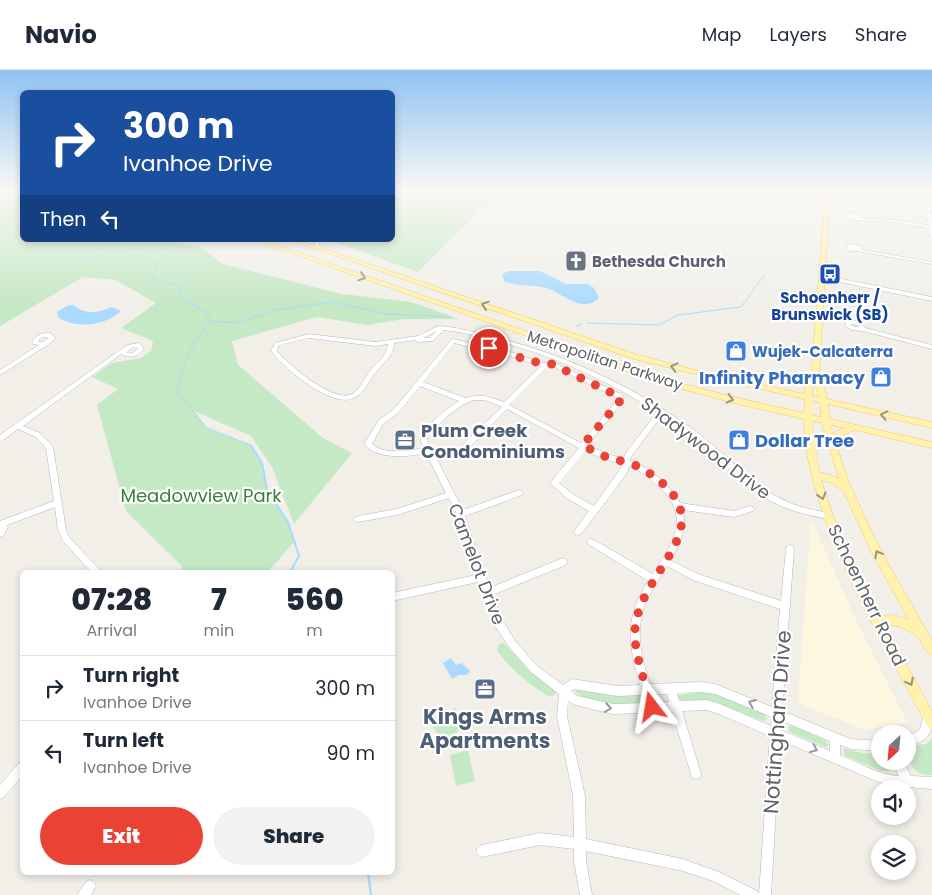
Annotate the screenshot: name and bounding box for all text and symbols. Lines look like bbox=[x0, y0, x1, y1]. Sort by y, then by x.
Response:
text: Navio bbox=[25, 18, 97, 51]
text: Map bbox=[702, 22, 742, 47]
text: Layers bbox=[770, 22, 827, 47]
text: Share bbox=[855, 22, 907, 47]
text: 300 m bbox=[123, 101, 234, 150]
icon: right bbox=[40, 110, 105, 175]
text: Ivanhoe Drive bbox=[123, 148, 273, 179]
icon: left bbox=[96, 205, 124, 233]
text: Then bbox=[40, 206, 86, 233]
church icon: Bethesda Church bbox=[564, 249, 588, 273]
place label: Bethesda Church bbox=[592, 251, 726, 272]
bus stop icon: Schoenherr / Brunswick (SB) bbox=[818, 262, 842, 286]
one-way arrow bbox=[358, 271, 366, 281]
place label: Schoenherr / Brunswick (SB) bbox=[771, 287, 889, 325]
one-way arrow bbox=[482, 301, 490, 311]
street label: Metropolitan Parkway bbox=[525, 325, 686, 395]
pin bbox=[468, 327, 510, 369]
icon: arrive bbox=[475, 334, 503, 362]
shop icon: Wujek-Calcaterra bbox=[724, 339, 748, 363]
place label: Wujek-Calcaterra bbox=[752, 341, 893, 362]
one-way arrow bbox=[669, 362, 678, 373]
place label: Infinity Pharmacy bbox=[699, 365, 866, 390]
shop icon: Infinity Pharmacy bbox=[869, 365, 893, 389]
street label: Shadywood Drive bbox=[636, 391, 776, 505]
one-way arrow bbox=[726, 393, 735, 404]
one-way arrow bbox=[880, 410, 889, 420]
place label: Plum Creek Condominiums bbox=[421, 418, 565, 464]
office icon: Plum Creek Condominiums bbox=[393, 428, 417, 452]
shop icon: Dollar Tree bbox=[727, 428, 751, 452]
place label: Dollar Tree bbox=[755, 428, 854, 453]
park label: Meadowview Park bbox=[120, 483, 282, 508]
one-way arrow bbox=[816, 491, 826, 499]
street label: Camelot Drive bbox=[442, 500, 512, 628]
street label: Schoenherr Road bbox=[822, 520, 912, 670]
one-way arrow bbox=[874, 550, 884, 559]
text: 07:28 bbox=[71, 578, 152, 621]
text: 7 bbox=[211, 578, 227, 621]
text: 560 bbox=[285, 578, 344, 621]
text: Arrival bbox=[87, 619, 137, 642]
text: min bbox=[204, 619, 234, 642]
text: m bbox=[306, 619, 323, 642]
street label: Nottingham Drive bbox=[756, 629, 798, 815]
text: Turn right bbox=[83, 662, 179, 689]
icon: right bbox=[40, 674, 68, 702]
text: 300 m bbox=[315, 675, 375, 702]
office icon: Kings Arms Apartments bbox=[473, 677, 497, 701]
one-way arrow bbox=[904, 677, 914, 686]
position arrow bbox=[625, 680, 677, 732]
text: Ivanhoe Drive bbox=[83, 691, 192, 714]
one-way arrow bbox=[748, 699, 757, 710]
place label: Kings Arms Apartments bbox=[419, 702, 551, 755]
one-way arrow bbox=[604, 702, 613, 712]
north arrow bbox=[871, 725, 916, 770]
map controls bbox=[871, 725, 916, 880]
text: Turn left bbox=[83, 727, 164, 754]
icon: left bbox=[40, 739, 68, 767]
text: 90 m bbox=[326, 740, 375, 767]
one-way arrow bbox=[809, 743, 818, 753]
text: Ivanhoe Drive bbox=[83, 756, 192, 779]
button: sound bbox=[871, 780, 916, 825]
button: Exit bbox=[40, 807, 203, 865]
button: Share bbox=[213, 807, 375, 865]
button: layers bbox=[871, 835, 916, 880]

